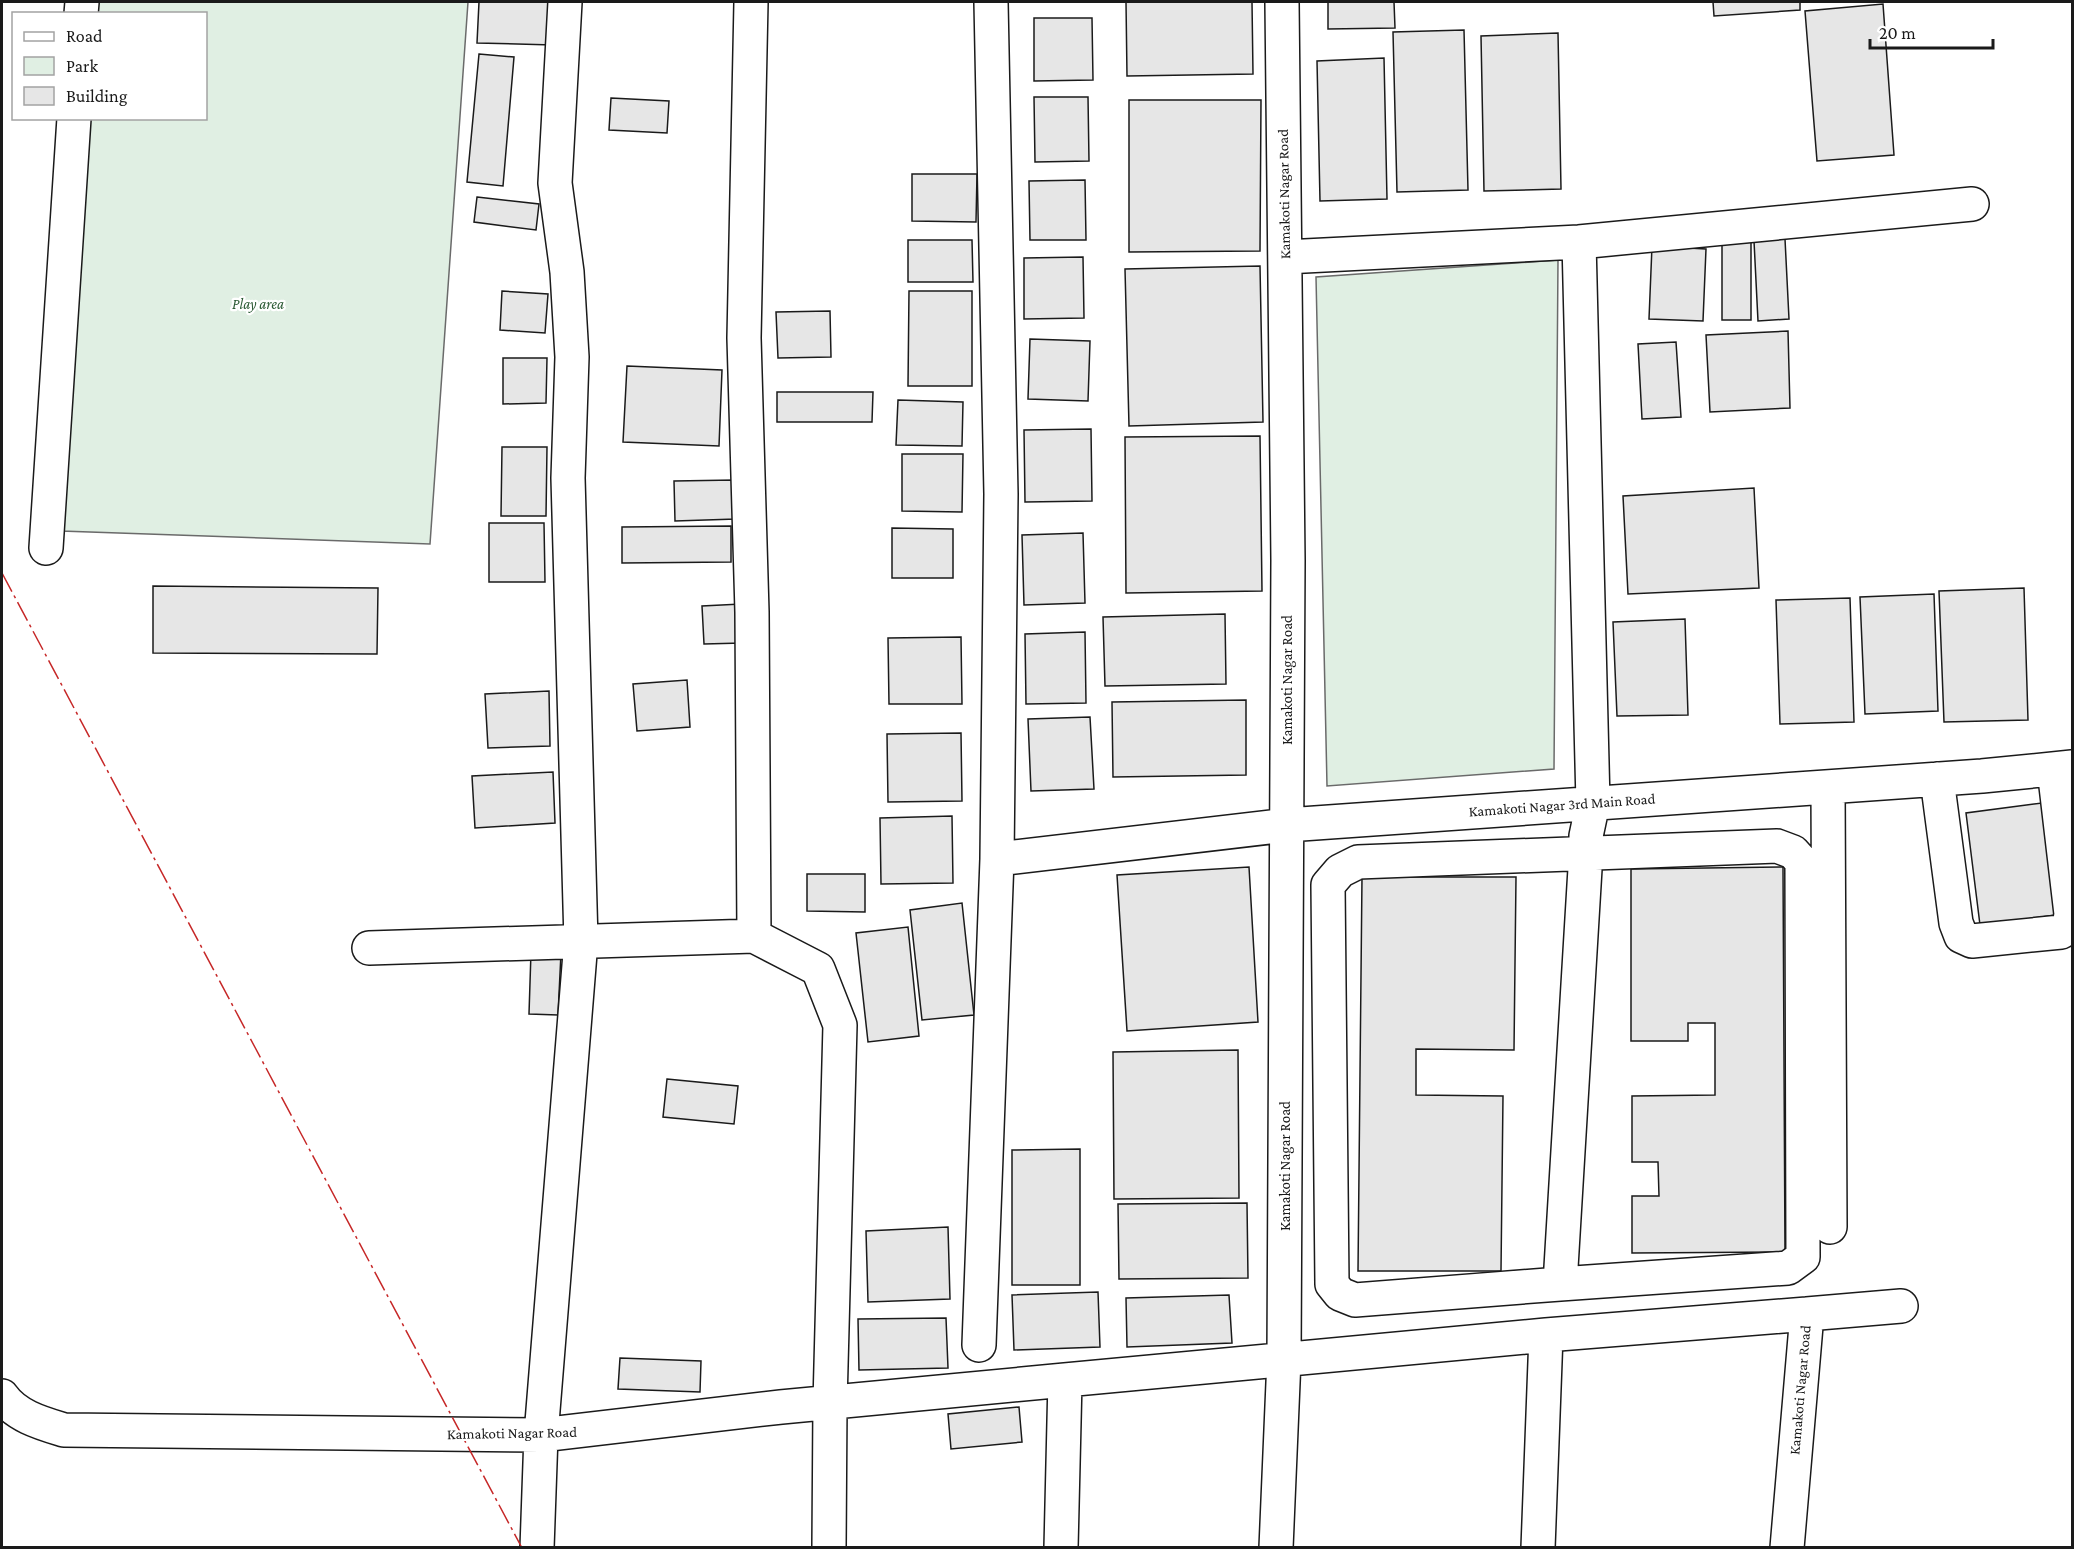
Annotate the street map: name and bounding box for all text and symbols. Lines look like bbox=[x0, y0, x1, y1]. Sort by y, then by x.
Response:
legend bbox=[12, 12, 207, 120]
scale bar bbox=[1870, 12, 1993, 50]
text: 20 m bbox=[1879, 23, 1916, 43]
text: Road bbox=[66, 26, 103, 46]
text: Park bbox=[66, 56, 98, 76]
text: Building bbox=[66, 86, 128, 106]
street label: Kamakoti Nagar Road bbox=[1275, 129, 1294, 259]
park label: Play area bbox=[232, 296, 284, 313]
street label: Kamakoti Nagar Road bbox=[1279, 615, 1296, 745]
street label: Kamakoti Nagar 3rd Main Road bbox=[1468, 790, 1656, 821]
street label: Kamakoti Nagar Road bbox=[1277, 1101, 1294, 1231]
street label: Kamakoti Nagar Road bbox=[1786, 1324, 1815, 1456]
street label: Kamakoti Nagar Road bbox=[447, 1424, 577, 1443]

